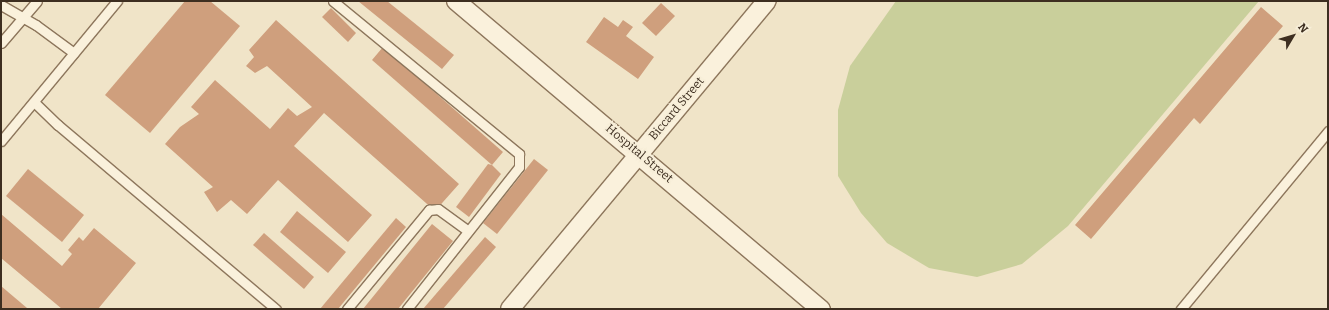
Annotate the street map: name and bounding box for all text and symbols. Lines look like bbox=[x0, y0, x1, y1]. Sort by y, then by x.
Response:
north arrow bbox=[1273, 16, 1313, 56]
text: N bbox=[1295, 21, 1311, 36]
street label: Biccard Street bbox=[646, 75, 708, 143]
street label: Hospital Street bbox=[602, 122, 676, 186]

